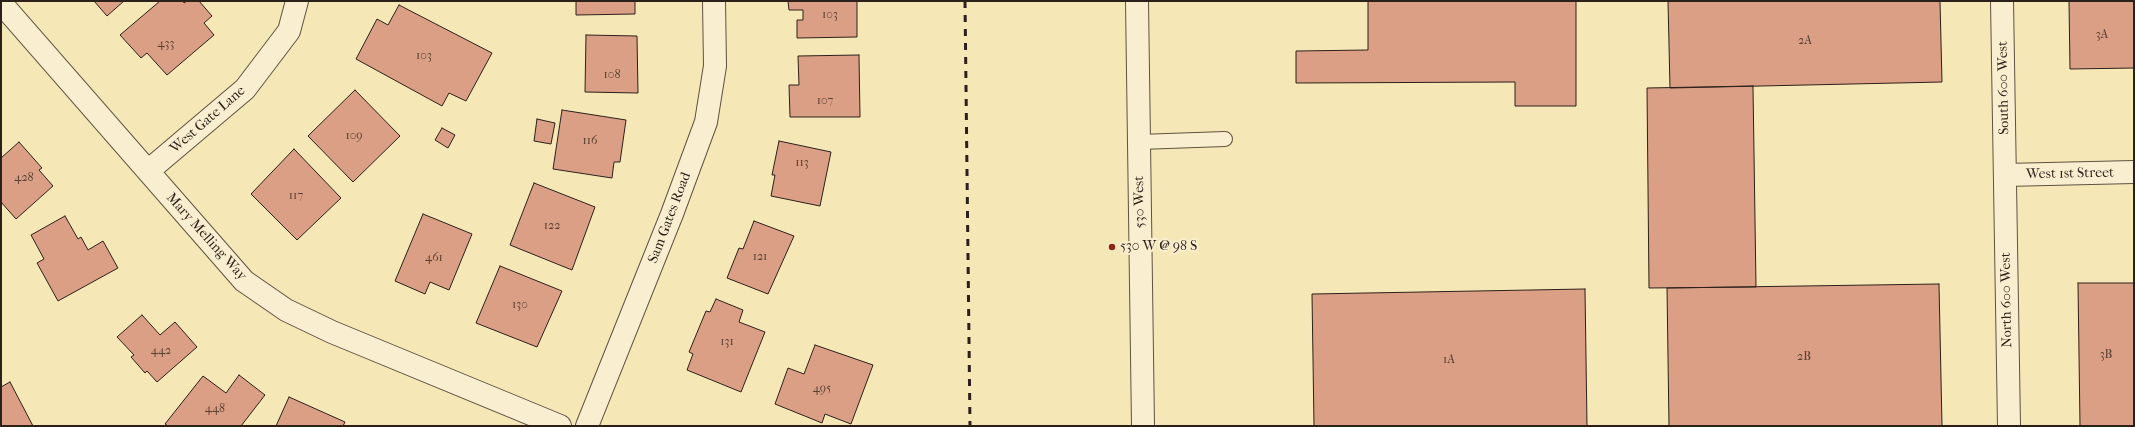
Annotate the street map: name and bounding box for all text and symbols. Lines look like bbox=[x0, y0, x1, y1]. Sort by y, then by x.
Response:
house number: 103 bbox=[822, 8, 838, 22]
house number: 3A bbox=[2096, 28, 2108, 42]
house number: 2A bbox=[1798, 34, 1812, 48]
house number: 433 bbox=[158, 37, 174, 51]
street label: South 600 West bbox=[1995, 41, 2013, 135]
house number: 103 bbox=[416, 49, 432, 63]
house number: 108 bbox=[604, 68, 620, 82]
street label: West Gate Lane bbox=[167, 83, 249, 157]
house number: 107 bbox=[817, 94, 833, 108]
house number: 109 bbox=[345, 129, 363, 143]
house number: 116 bbox=[582, 134, 598, 148]
house number: 113 bbox=[795, 156, 809, 170]
street label: West 1st Street bbox=[2026, 165, 2114, 183]
street label: Sam Gates Road bbox=[645, 170, 695, 266]
house number: 428 bbox=[14, 171, 34, 185]
street label: 530 West bbox=[1131, 176, 1149, 228]
house number: 117 bbox=[289, 189, 303, 203]
street label: Mary Melling Way bbox=[162, 190, 250, 284]
house number: 122 bbox=[544, 219, 560, 233]
place label: 530 W @ 98 S bbox=[1120, 239, 1197, 255]
marker: 530 W @ 98 S bbox=[1107, 242, 1117, 252]
house number: 121 bbox=[753, 250, 767, 264]
house number: 461 bbox=[425, 251, 443, 265]
street label: North 600 West bbox=[1998, 252, 2016, 348]
house number: 130 bbox=[512, 298, 528, 312]
house number: 131 bbox=[720, 335, 734, 349]
house number: 442 bbox=[151, 344, 171, 358]
house number: 3B bbox=[2100, 348, 2112, 362]
house number: 2B bbox=[1797, 350, 1811, 364]
house number: 1A bbox=[1443, 353, 1455, 367]
house number: 495 bbox=[813, 382, 831, 396]
house number: 448 bbox=[205, 402, 225, 416]

